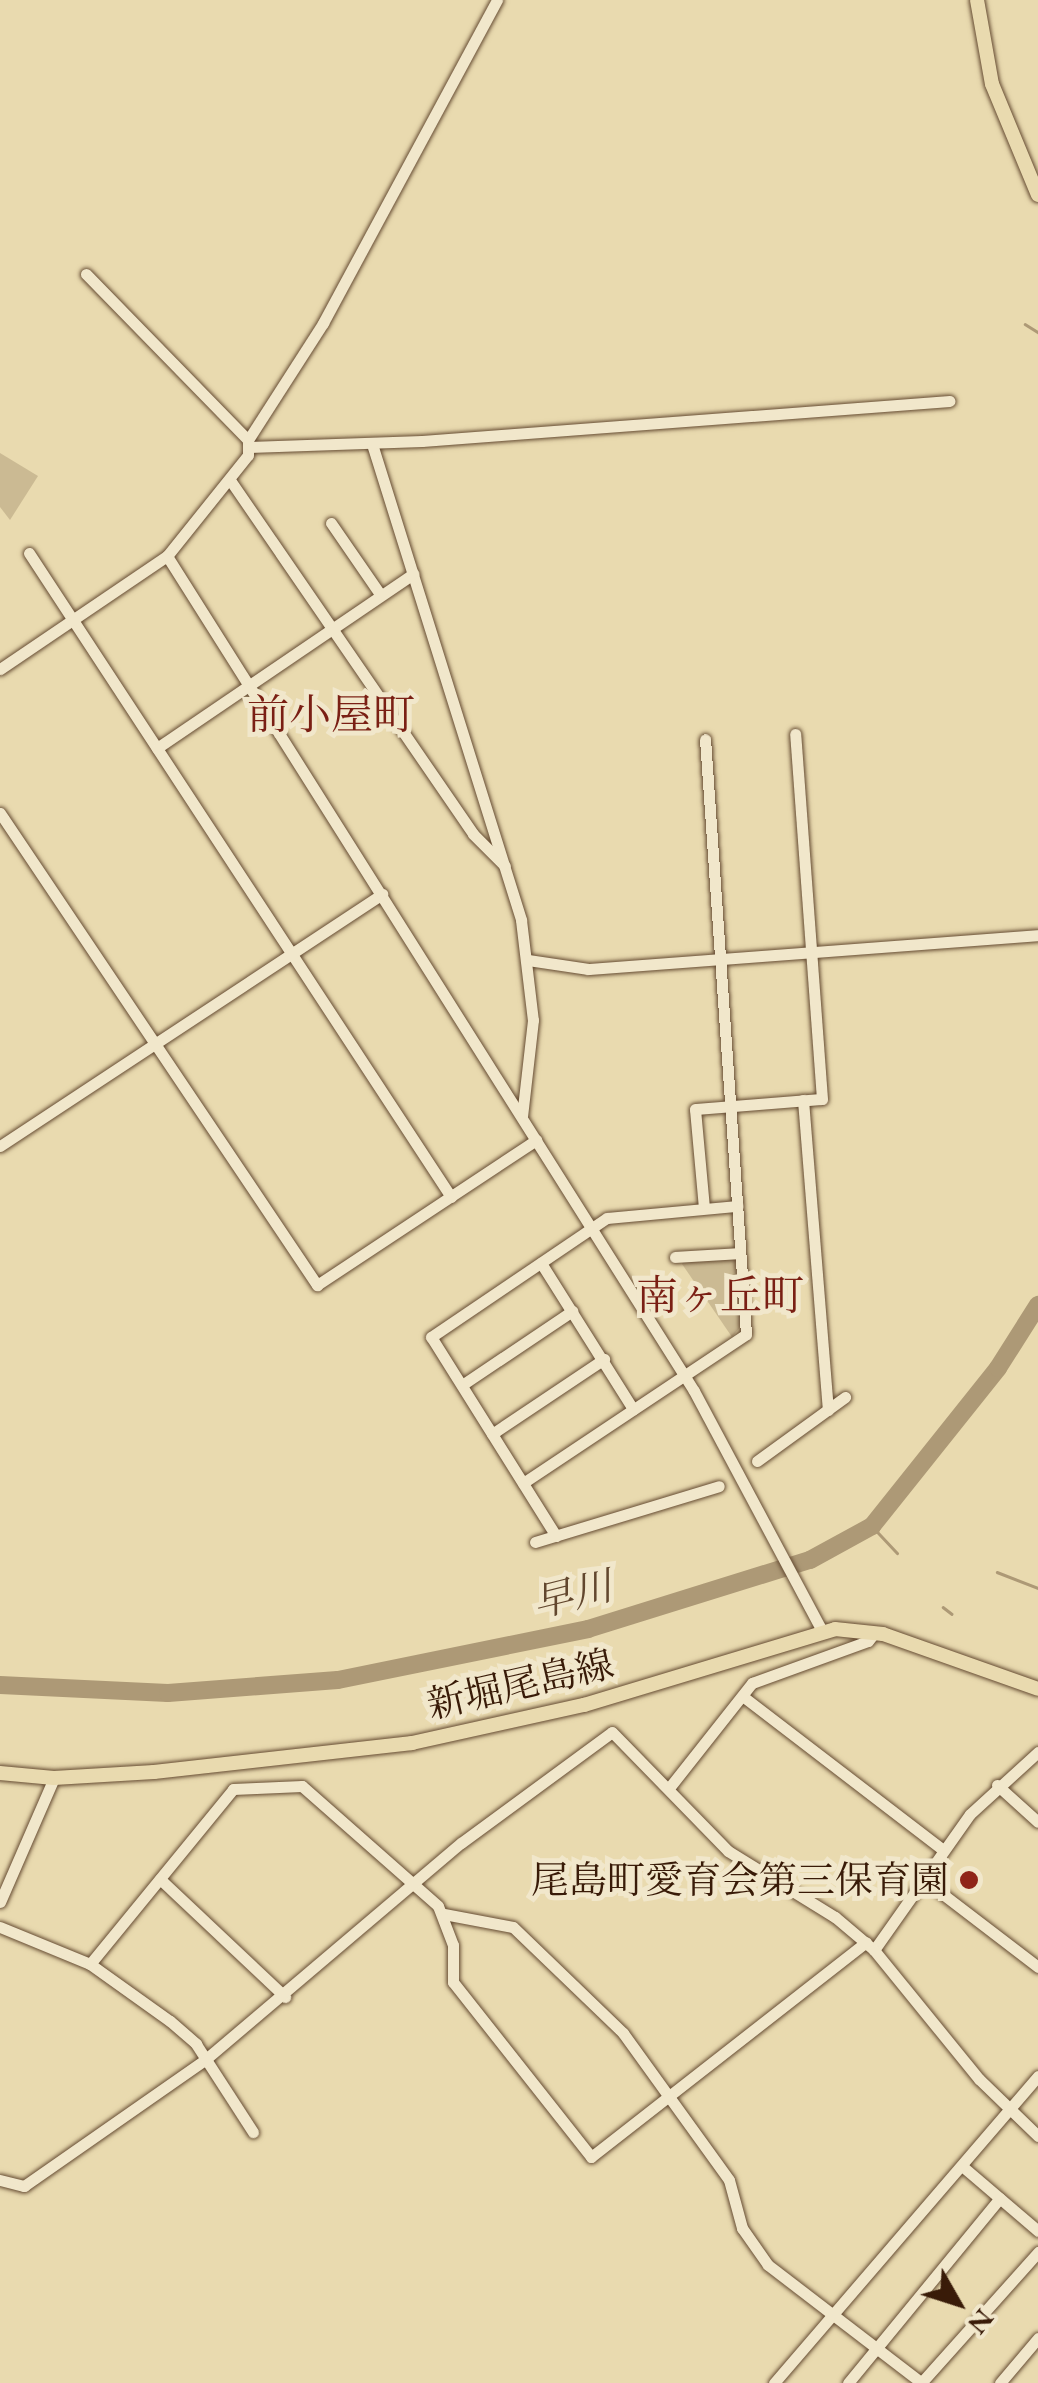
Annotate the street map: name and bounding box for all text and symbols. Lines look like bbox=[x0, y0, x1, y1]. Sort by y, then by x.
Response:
district label: 前小屋町 bbox=[247, 690, 415, 740]
district label: 南ヶ丘町 bbox=[636, 1271, 804, 1321]
water label: 早川 bbox=[527, 1561, 617, 1627]
street label: 新堀尾島線 bbox=[422, 1640, 618, 1728]
place label: 尾島町愛育会第三保育園 bbox=[531, 1857, 949, 1903]
marker: 尾島町愛育会第三保育園 bbox=[958, 1869, 980, 1891]
north arrow bbox=[908, 2253, 1008, 2353]
text: N bbox=[960, 2302, 1002, 2342]

